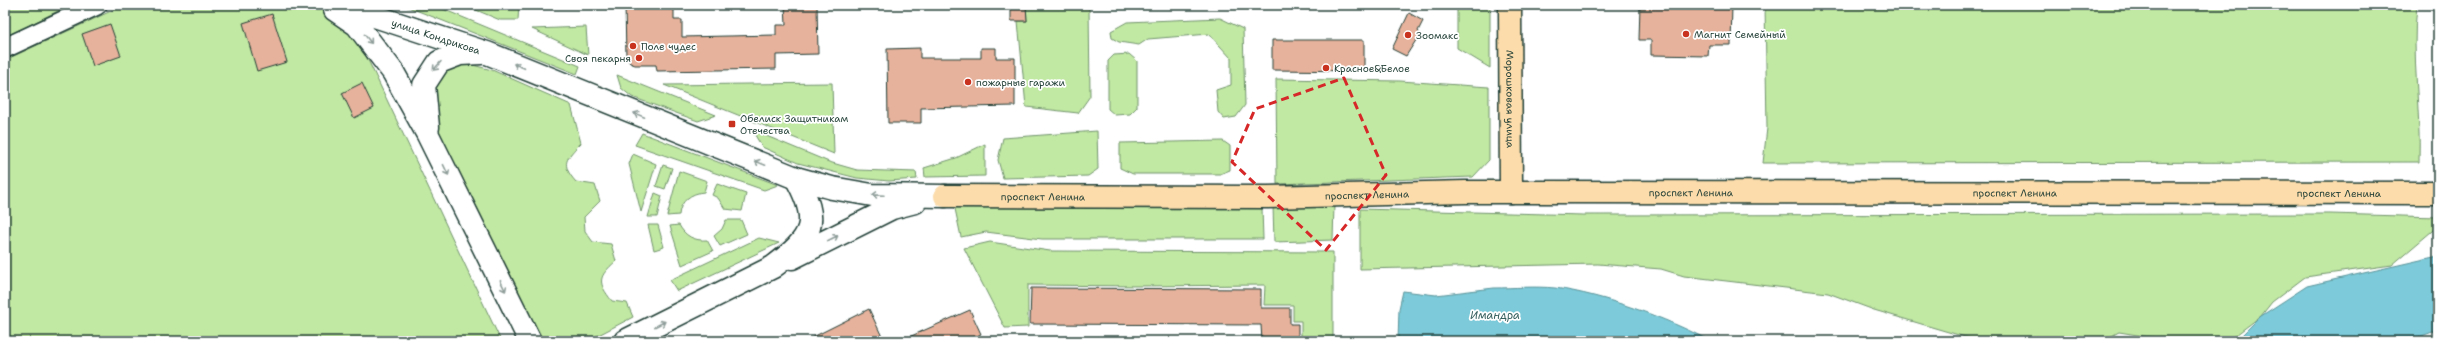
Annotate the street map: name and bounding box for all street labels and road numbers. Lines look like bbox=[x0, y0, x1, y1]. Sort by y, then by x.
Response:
street label: улица Кондрикова bbox=[390, 16, 483, 58]
street label: Морошковая улица bbox=[1503, 50, 1517, 149]
street label: проспект Ленина bbox=[1649, 186, 1734, 199]
street label: проспект Ленина bbox=[1325, 187, 1410, 203]
street label: проспект Ленина bbox=[1973, 187, 2058, 200]
street label: проспект Ленина bbox=[2297, 187, 2382, 200]
street label: проспект Ленина bbox=[1001, 190, 1086, 203]

